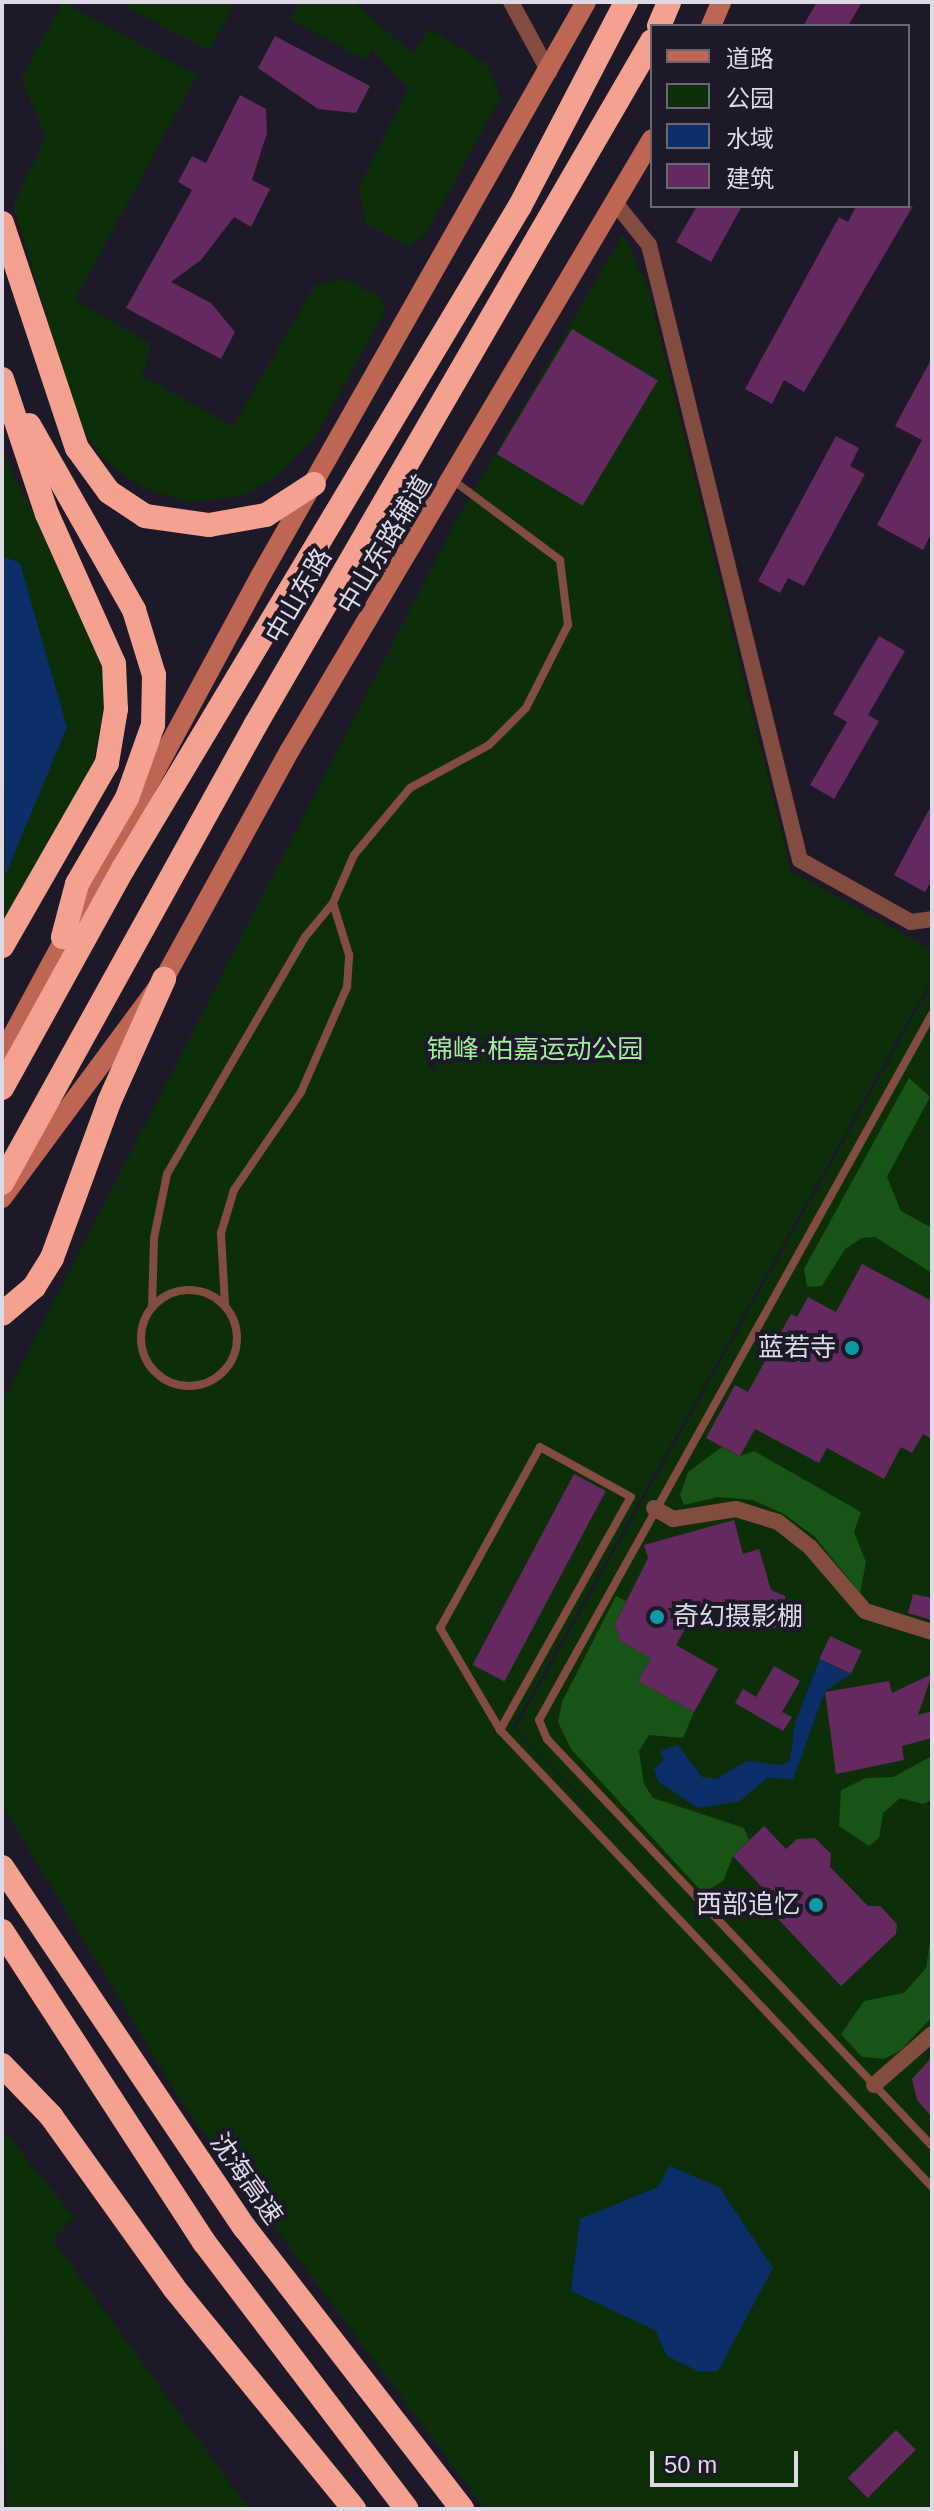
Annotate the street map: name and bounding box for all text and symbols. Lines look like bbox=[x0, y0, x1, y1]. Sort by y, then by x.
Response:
legend bbox=[650, 24, 910, 208]
text: 道路 bbox=[726, 45, 774, 72]
text: 公园 bbox=[726, 85, 774, 112]
text: 水域 bbox=[726, 125, 774, 152]
text: 建筑 bbox=[726, 165, 774, 192]
street label: 中山东路辅道 bbox=[331, 470, 439, 620]
street label: 中山东路 bbox=[259, 543, 339, 649]
park label: 锦峰·柏嘉运动公园 bbox=[427, 1034, 643, 1066]
place label: 蓝若寺 bbox=[758, 1332, 836, 1364]
marker: 蓝若寺 bbox=[843, 1339, 861, 1357]
place label: 奇幻摄影棚 bbox=[673, 1601, 803, 1633]
marker: 奇幻摄影棚 bbox=[648, 1608, 666, 1626]
place label: 西部追忆 bbox=[696, 1889, 800, 1921]
marker: 西部追忆 bbox=[807, 1896, 825, 1914]
street label: 沈海高速 bbox=[203, 2127, 289, 2231]
scale bar bbox=[654, 2435, 802, 2485]
text: 50 m bbox=[664, 2451, 717, 2478]

